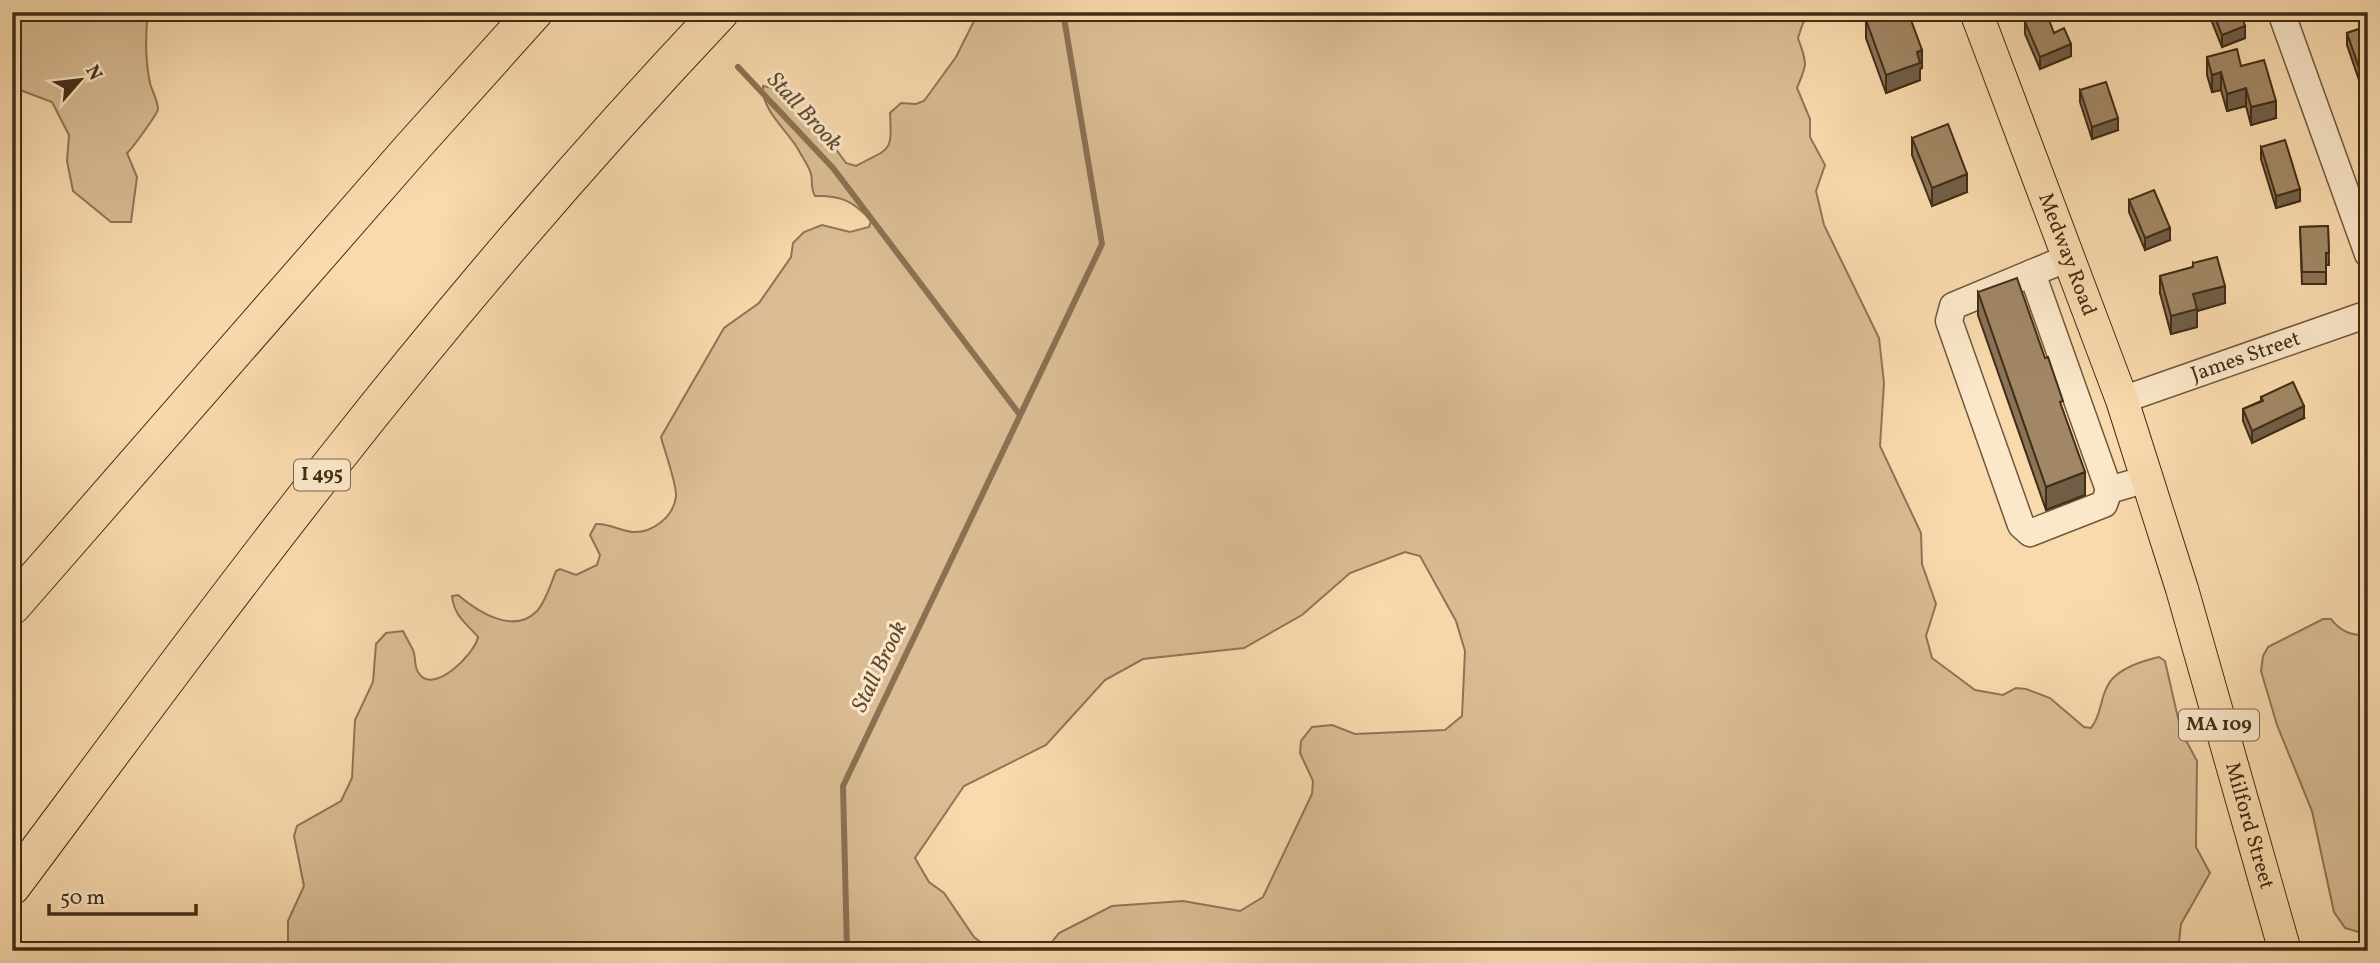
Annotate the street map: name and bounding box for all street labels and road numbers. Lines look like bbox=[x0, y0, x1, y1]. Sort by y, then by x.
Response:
street label: Medway Road bbox=[2031, 189, 2104, 320]
street label: James Street bbox=[2187, 324, 2304, 389]
road number: I 495 bbox=[294, 460, 350, 490]
road number: MA 109 bbox=[2179, 710, 2259, 740]
street label: Milford Street bbox=[2218, 759, 2281, 892]

